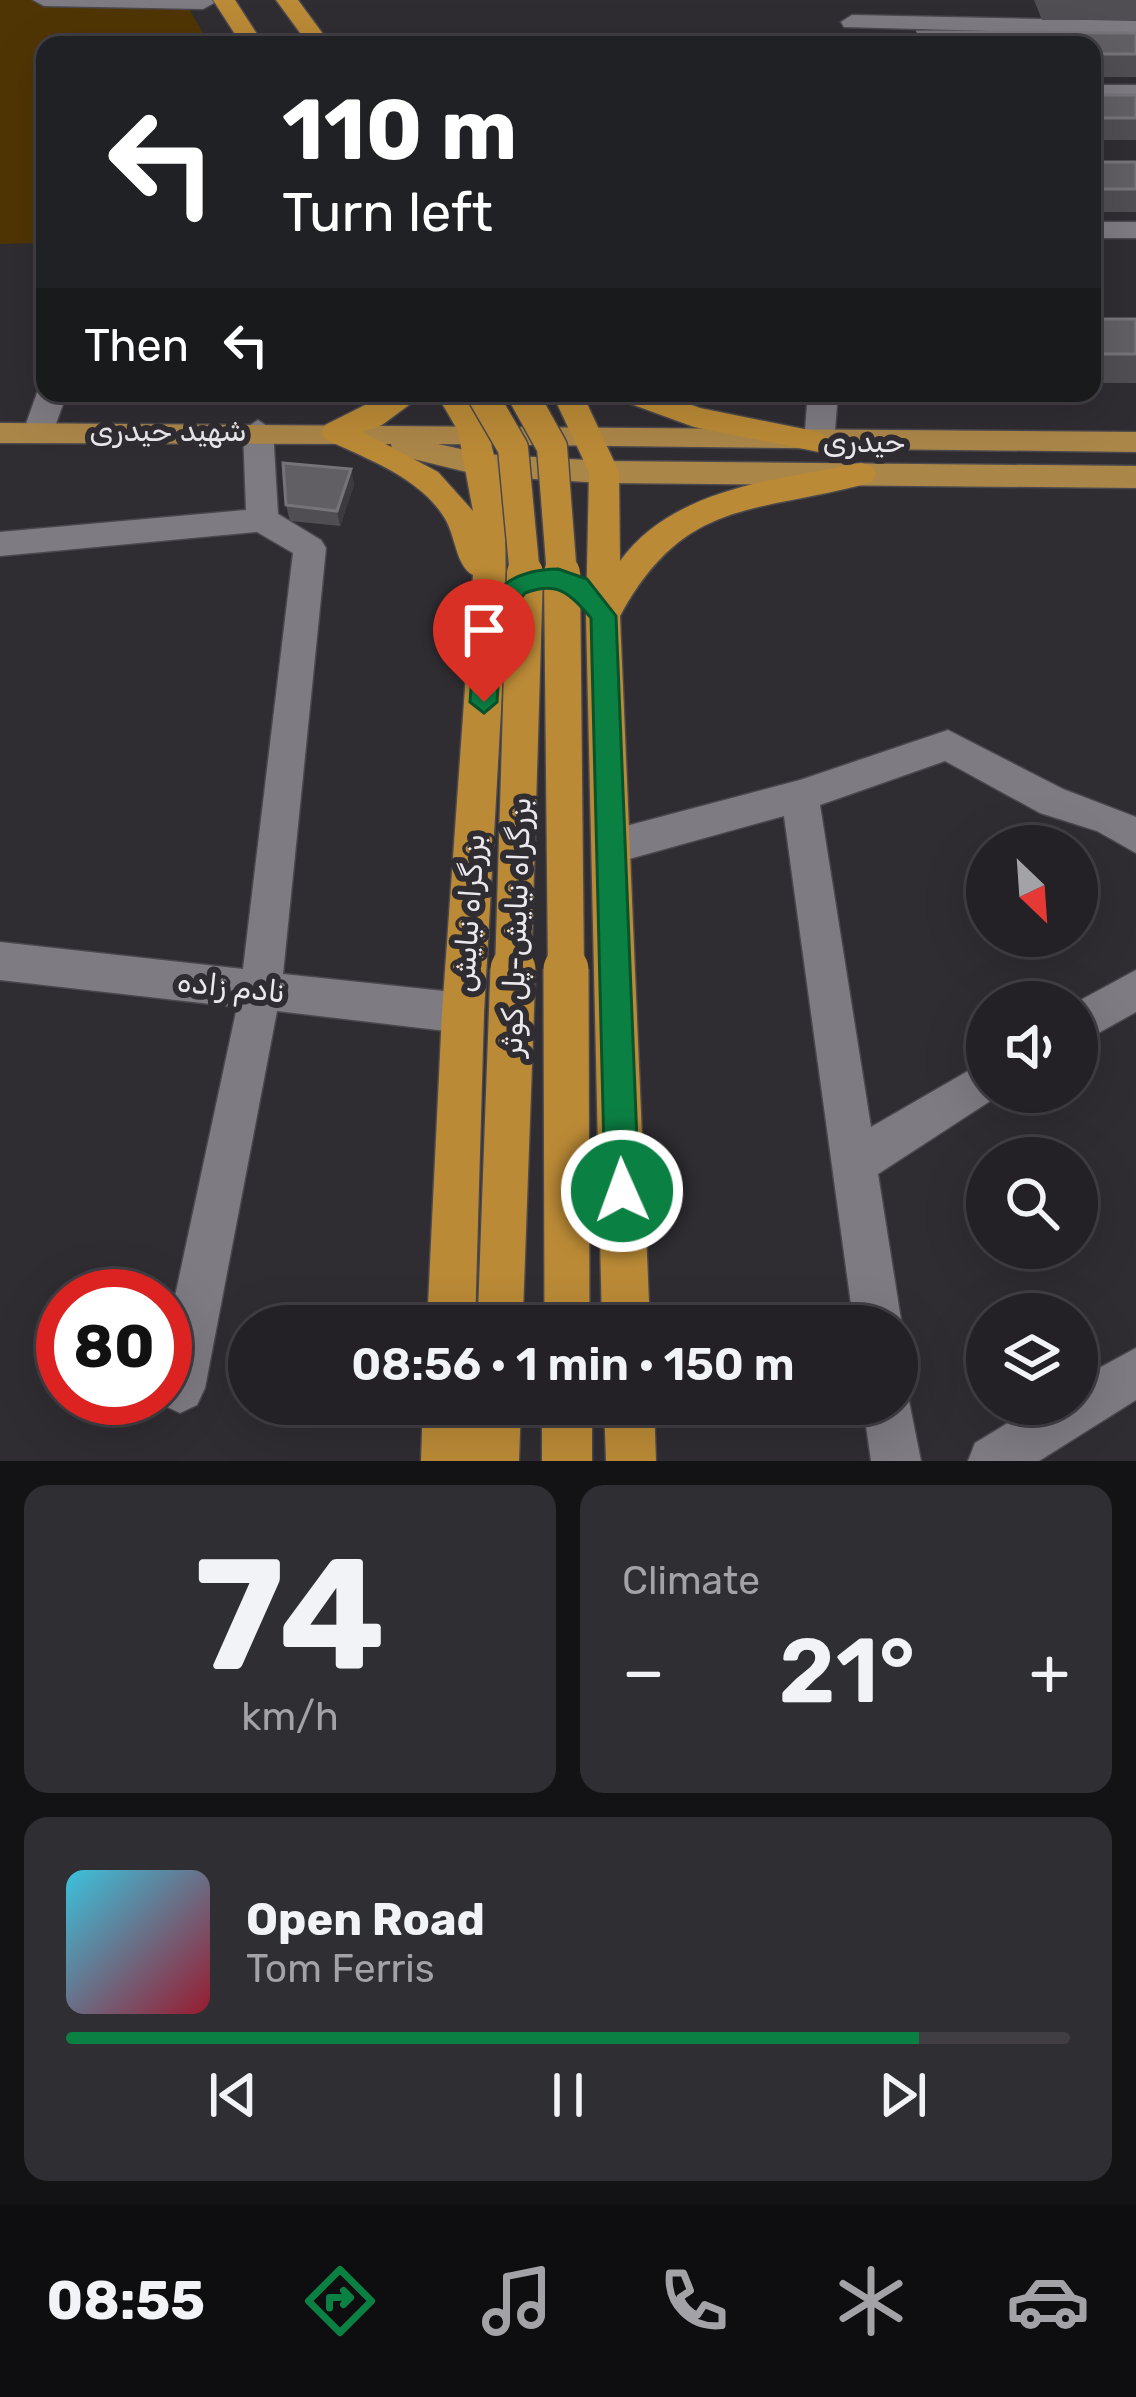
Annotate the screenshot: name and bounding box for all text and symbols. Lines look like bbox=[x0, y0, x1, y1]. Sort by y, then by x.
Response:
text: 110 m bbox=[282, 80, 517, 180]
icon: left bbox=[84, 84, 240, 240]
text: Turn left bbox=[282, 181, 493, 245]
icon: left bbox=[213, 312, 279, 378]
text: Then bbox=[84, 319, 189, 372]
street label: شهید حیدری bbox=[89, 413, 247, 449]
street label: حیدری bbox=[823, 424, 905, 460]
pin bbox=[433, 579, 535, 702]
icon: arrive bbox=[451, 597, 517, 663]
street label: بزرگراه نیایش-پل کوثر bbox=[493, 797, 541, 1060]
north arrow bbox=[966, 825, 1098, 957]
map controls bbox=[966, 825, 1098, 1425]
street label: بزرگراه نیایش bbox=[445, 832, 493, 994]
street label: نادم زاده bbox=[175, 963, 287, 1012]
button: sound bbox=[966, 981, 1098, 1113]
position arrow bbox=[559, 1128, 685, 1254]
button: search bbox=[966, 1137, 1098, 1269]
speed limit sign: 80 bbox=[36, 1269, 192, 1425]
button: layers bbox=[966, 1293, 1098, 1425]
text: 08:56 · 1 min · 150 m bbox=[351, 1338, 795, 1391]
text: 74 bbox=[195, 1523, 385, 1708]
text: Climate bbox=[622, 1558, 760, 1604]
text: 21° bbox=[779, 1618, 915, 1725]
text: − bbox=[622, 1632, 665, 1711]
text: + bbox=[1029, 1632, 1070, 1711]
text: km/h bbox=[241, 1694, 339, 1740]
text: Open Road bbox=[246, 1893, 485, 1946]
text: Tom Ferris bbox=[246, 1946, 435, 1992]
icon: previous bbox=[200, 2062, 266, 2128]
icon: pause bbox=[535, 2062, 601, 2128]
icon: next bbox=[870, 2062, 936, 2128]
icon: directions bbox=[298, 2259, 382, 2343]
icon: music bbox=[475, 2259, 559, 2343]
icon: phone bbox=[652, 2259, 736, 2343]
icon: climate bbox=[829, 2259, 913, 2343]
icon: car bbox=[1006, 2259, 1090, 2343]
text: 08:55 bbox=[46, 2269, 205, 2333]

